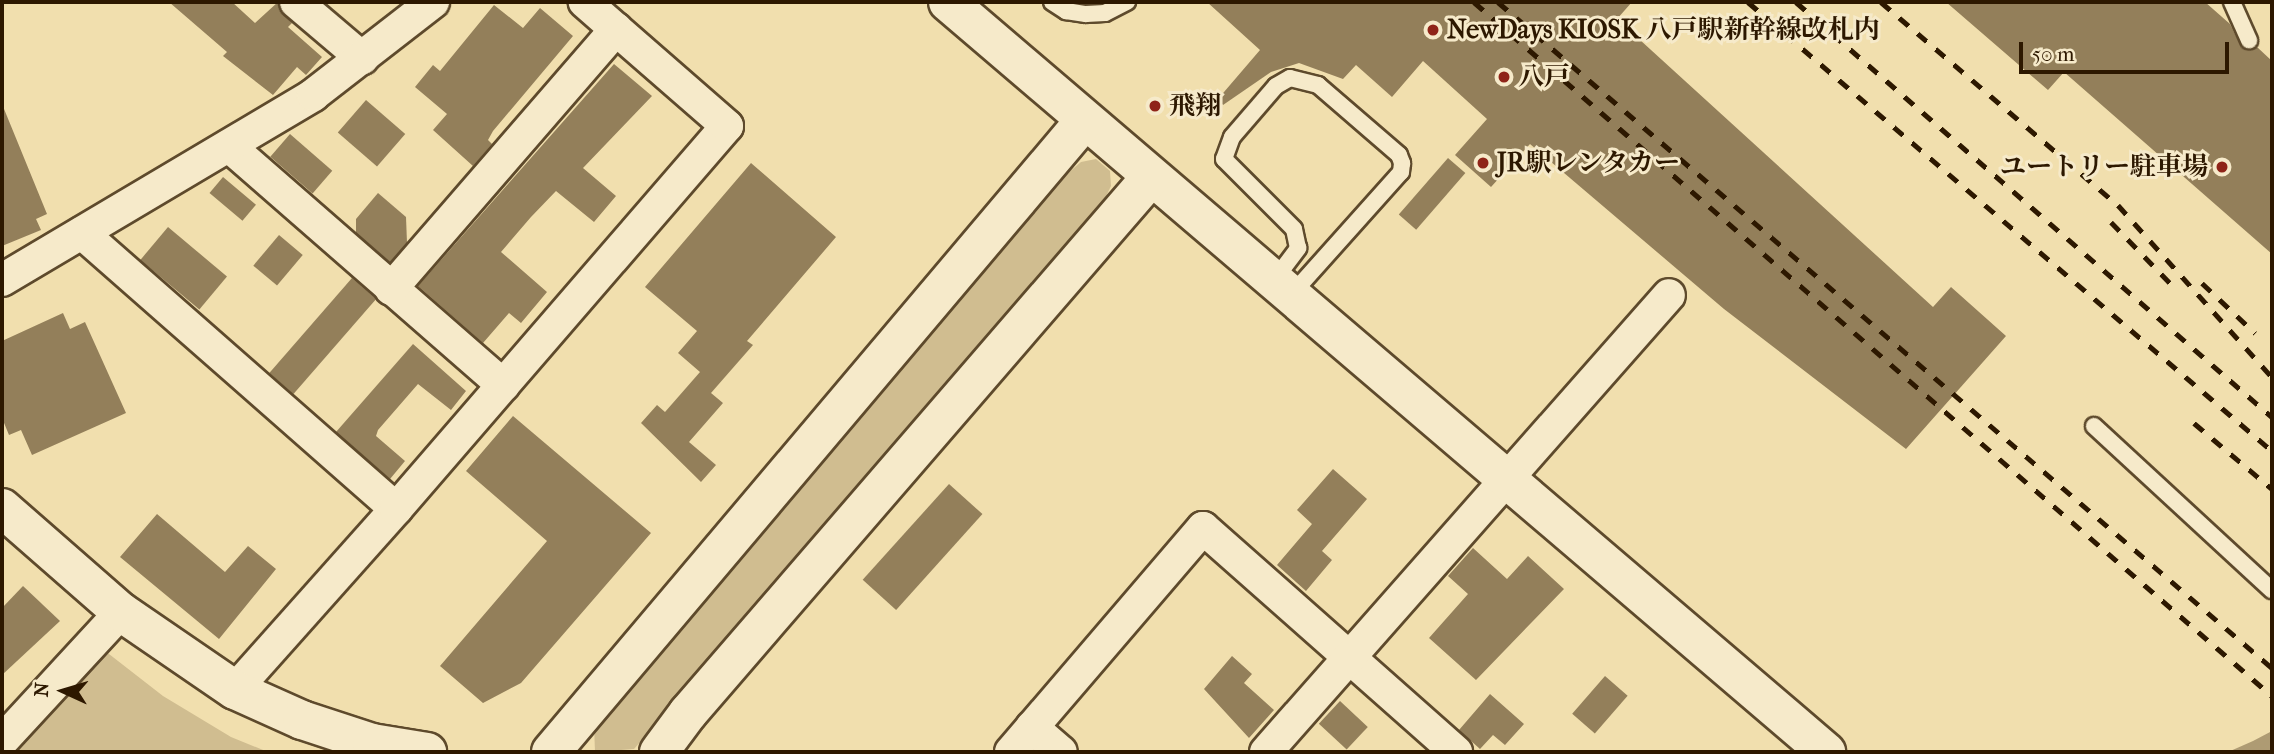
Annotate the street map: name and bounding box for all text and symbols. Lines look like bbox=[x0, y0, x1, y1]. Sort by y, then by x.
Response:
place label: NewDays KIOSK 八戸駅新幹線改札内 bbox=[1447, 14, 1879, 46]
marker: NewDays KIOSK 八戸駅新幹線改札内 bbox=[1425, 22, 1441, 38]
scale bar bbox=[2022, 28, 2232, 72]
text: 50 m bbox=[2032, 42, 2075, 66]
place label: 八戸 bbox=[1518, 61, 1570, 93]
marker: 八戸 bbox=[1496, 69, 1512, 85]
place label: 飛翔 bbox=[1169, 90, 1221, 122]
marker: 飛翔 bbox=[1147, 98, 1163, 114]
place label: JR駅レンタカー bbox=[1497, 147, 1682, 179]
place label: ユートリー駐車場 bbox=[2000, 151, 2208, 183]
marker: JR駅レンタカー bbox=[1475, 155, 1491, 171]
marker: ユートリー駐車場 bbox=[2214, 159, 2230, 175]
north arrow bbox=[28, 656, 98, 726]
text: N bbox=[31, 682, 54, 698]

